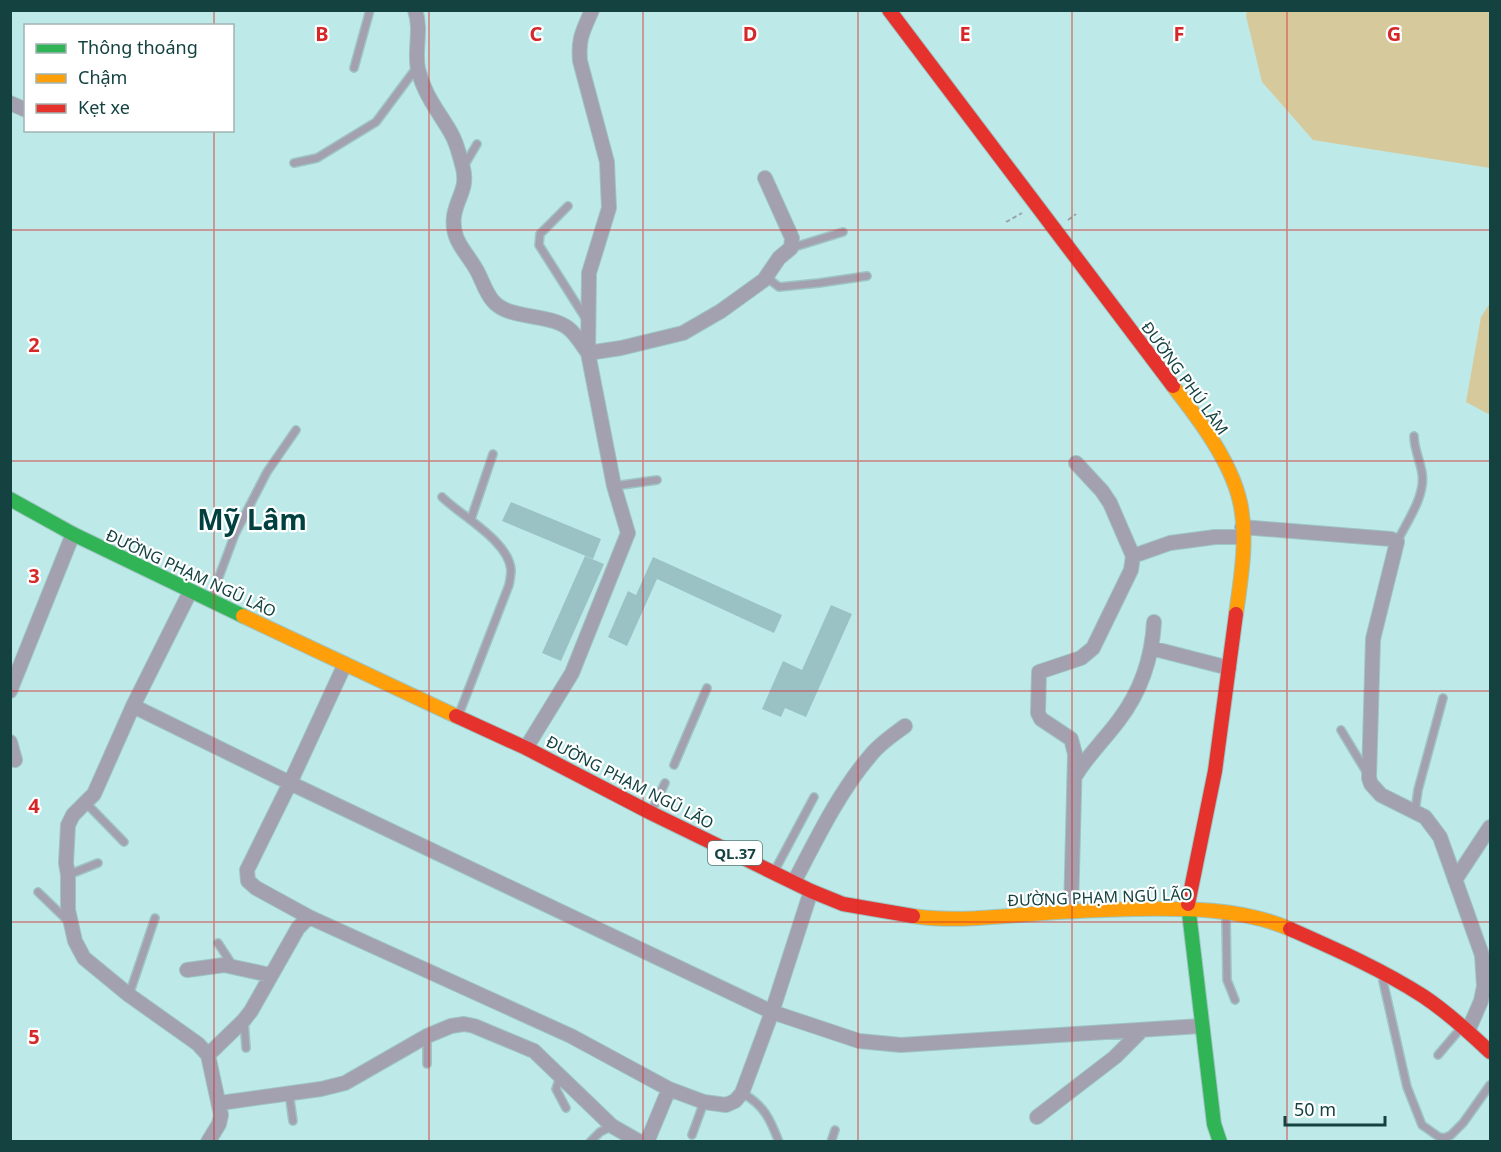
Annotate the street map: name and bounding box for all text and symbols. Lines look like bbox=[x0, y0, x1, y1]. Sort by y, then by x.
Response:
text: B bbox=[315, 20, 329, 47]
text: C bbox=[530, 20, 543, 47]
text: D bbox=[743, 20, 757, 47]
text: E bbox=[959, 20, 971, 47]
text: F bbox=[1174, 20, 1184, 47]
text: G bbox=[1387, 20, 1401, 47]
legend bbox=[24, 24, 234, 132]
text: Thông thoáng bbox=[78, 35, 198, 59]
text: Chậm bbox=[78, 65, 127, 89]
text: Kẹt xe bbox=[78, 95, 130, 119]
street label: ĐƯỜNG PHÚ LÂM bbox=[1136, 317, 1234, 439]
text: 2 bbox=[28, 331, 40, 358]
district label: Mỹ Lâm bbox=[197, 500, 307, 538]
street label: ĐƯỜNG PHẠM NGŨ LÃO bbox=[102, 524, 280, 622]
text: 3 bbox=[28, 562, 40, 589]
street label: ĐƯỜNG PHẠM NGŨ LÃO bbox=[542, 730, 718, 834]
text: 4 bbox=[28, 792, 40, 819]
road number: QL.37 bbox=[708, 841, 762, 865]
street label: ĐƯỜNG PHẠM NGŨ LÃO bbox=[1007, 883, 1193, 911]
text: 5 bbox=[28, 1023, 40, 1050]
scale bar bbox=[1285, 1089, 1386, 1127]
text: 50 m bbox=[1294, 1097, 1336, 1121]

